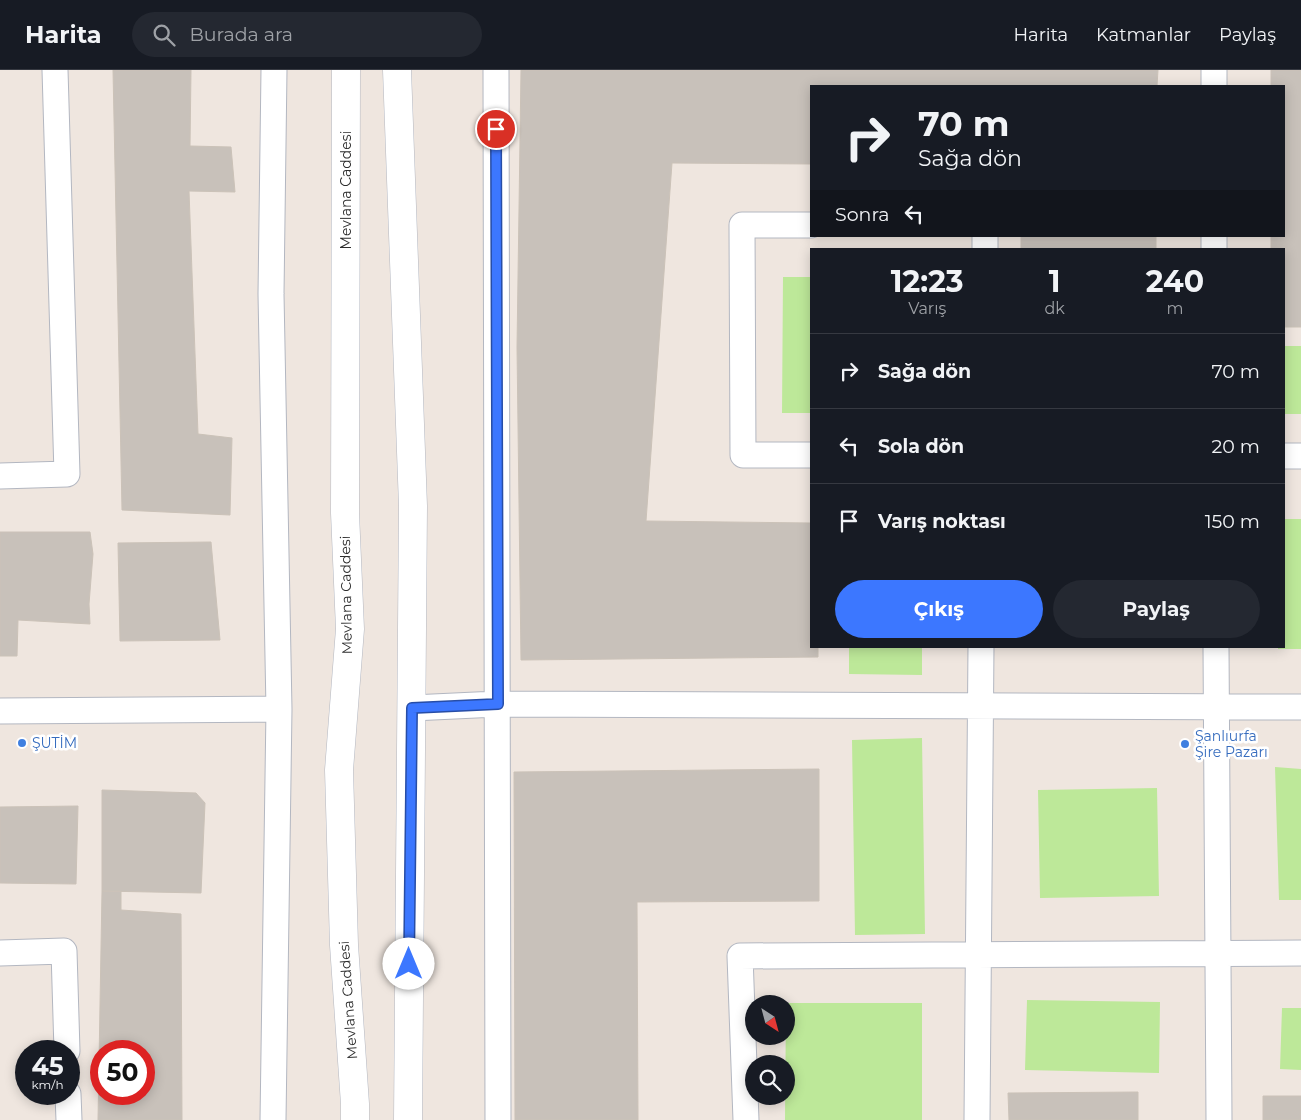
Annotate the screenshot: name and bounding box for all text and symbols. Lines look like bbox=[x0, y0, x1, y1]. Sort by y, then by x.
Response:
search box bbox=[132, 12, 482, 57]
text: Harita bbox=[25, 20, 102, 49]
icon: search bbox=[150, 21, 178, 49]
text: Burada ara bbox=[190, 23, 293, 46]
text: Harita bbox=[1013, 24, 1068, 46]
text: Katmanlar bbox=[1096, 24, 1191, 46]
text: Paylaş bbox=[1219, 24, 1276, 46]
text: 70 m bbox=[918, 102, 1009, 145]
icon: right bbox=[835, 105, 900, 170]
pin bbox=[475, 108, 517, 150]
icon: arrive bbox=[482, 115, 510, 143]
street label: Mevlana Caddesi bbox=[337, 131, 355, 249]
text: Sağa dön bbox=[918, 145, 1022, 172]
icon: left bbox=[900, 200, 928, 228]
text: Sonra bbox=[835, 203, 890, 226]
text: 12:23 bbox=[891, 263, 964, 300]
text: 1 bbox=[1049, 263, 1061, 300]
text: 240 bbox=[1146, 263, 1204, 300]
text: Varış bbox=[908, 299, 946, 318]
text: dk bbox=[1044, 299, 1065, 318]
text: m bbox=[1166, 299, 1183, 318]
icon: right bbox=[835, 357, 863, 385]
text: Sağa dön bbox=[878, 360, 971, 383]
text: 70 m bbox=[1211, 360, 1260, 383]
icon: left bbox=[835, 432, 863, 460]
text: Sola dön bbox=[878, 435, 964, 458]
text: 20 m bbox=[1212, 435, 1260, 458]
icon: arrive bbox=[835, 507, 863, 535]
text: Varış noktası bbox=[878, 510, 1006, 533]
text: 150 m bbox=[1205, 510, 1260, 533]
street label: Mevlana Caddesi bbox=[336, 535, 356, 655]
button: Çıkış bbox=[835, 580, 1043, 638]
button: Paylaş bbox=[1053, 580, 1260, 638]
place label: Şanlıurfa Şire Pazarı bbox=[1195, 727, 1268, 761]
place label: ŞUTİM bbox=[32, 734, 77, 752]
marker: ŞUTİM bbox=[16, 737, 28, 749]
marker: Şanlıurfa Şire Pazarı bbox=[1179, 738, 1191, 750]
position arrow bbox=[382, 937, 434, 989]
street label: Mevlana Caddesi bbox=[335, 940, 361, 1060]
north arrow bbox=[745, 995, 795, 1045]
map controls bbox=[745, 995, 795, 1105]
speed limit sign: 50 bbox=[90, 1040, 155, 1105]
text: 45 bbox=[31, 1051, 64, 1081]
button: search bbox=[745, 1055, 795, 1105]
text: km/h bbox=[31, 1077, 64, 1092]

